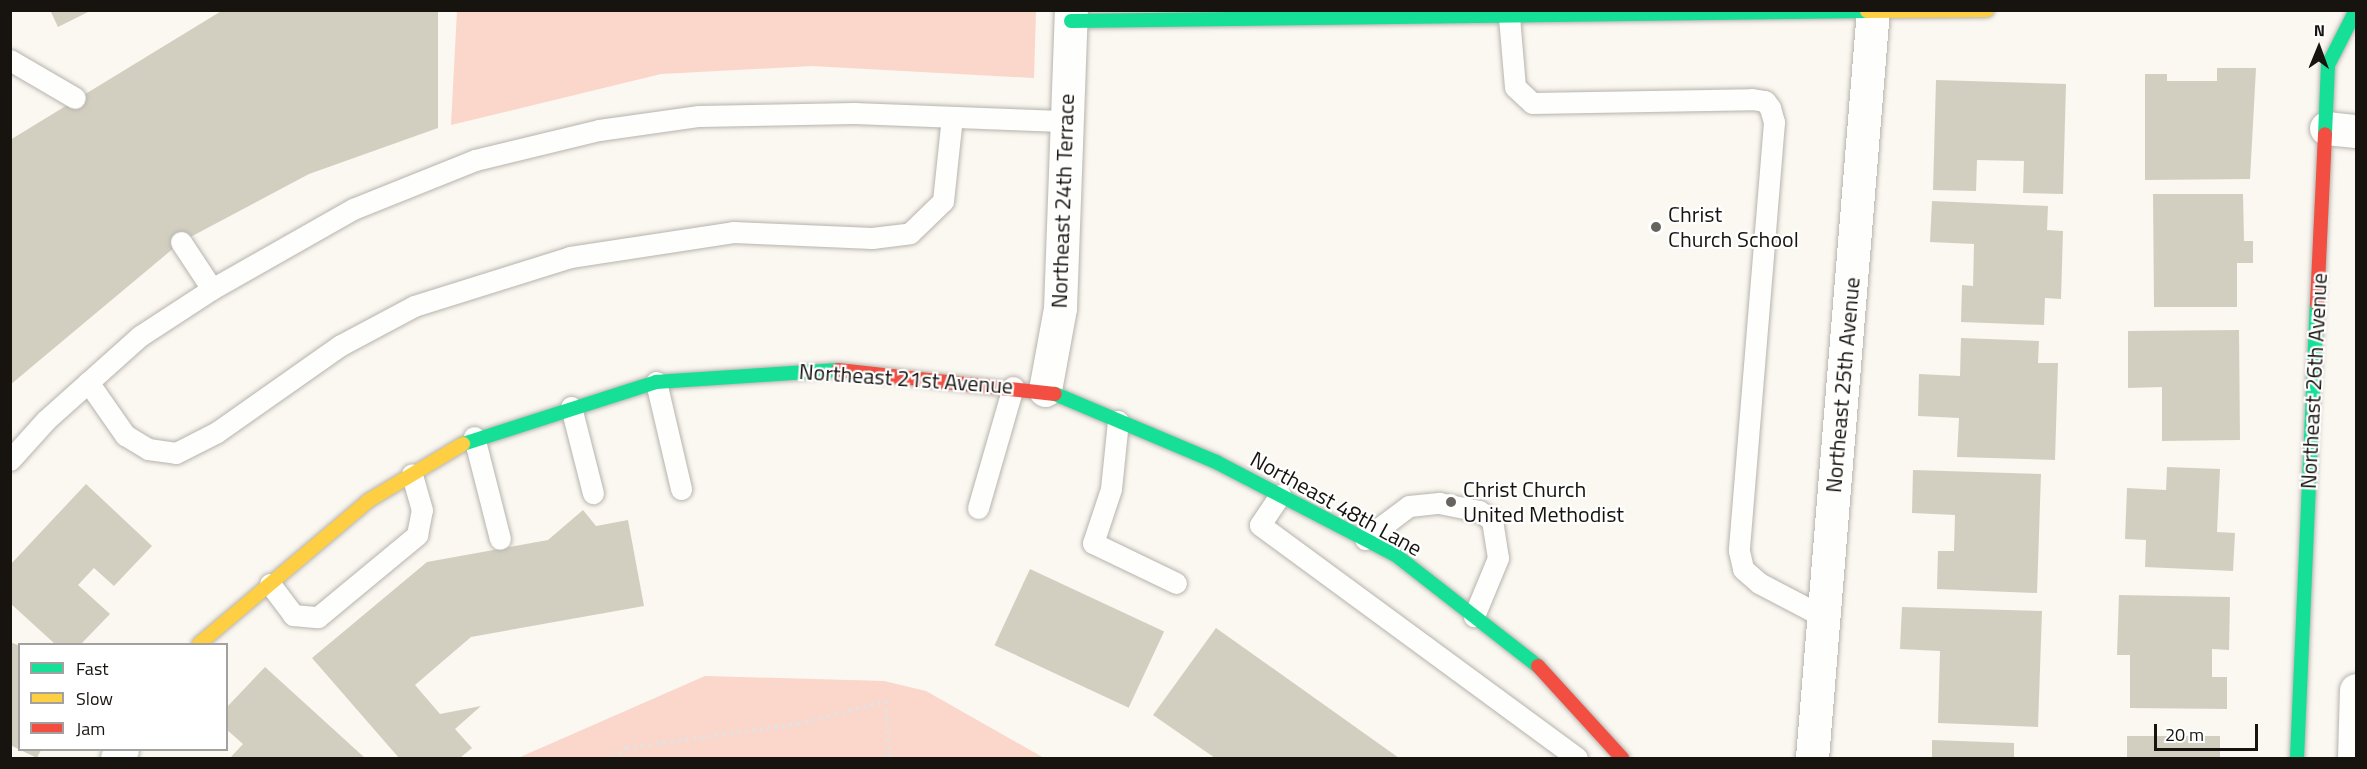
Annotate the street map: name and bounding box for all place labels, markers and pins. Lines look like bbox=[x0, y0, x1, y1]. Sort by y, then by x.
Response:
place label: Christ Church School bbox=[1668, 201, 1799, 252]
marker: Christ Church School bbox=[1649, 220, 1663, 234]
place label: Christ Church United Methodist bbox=[1463, 476, 1624, 528]
marker: Christ Church United Methodist bbox=[1444, 495, 1458, 509]

